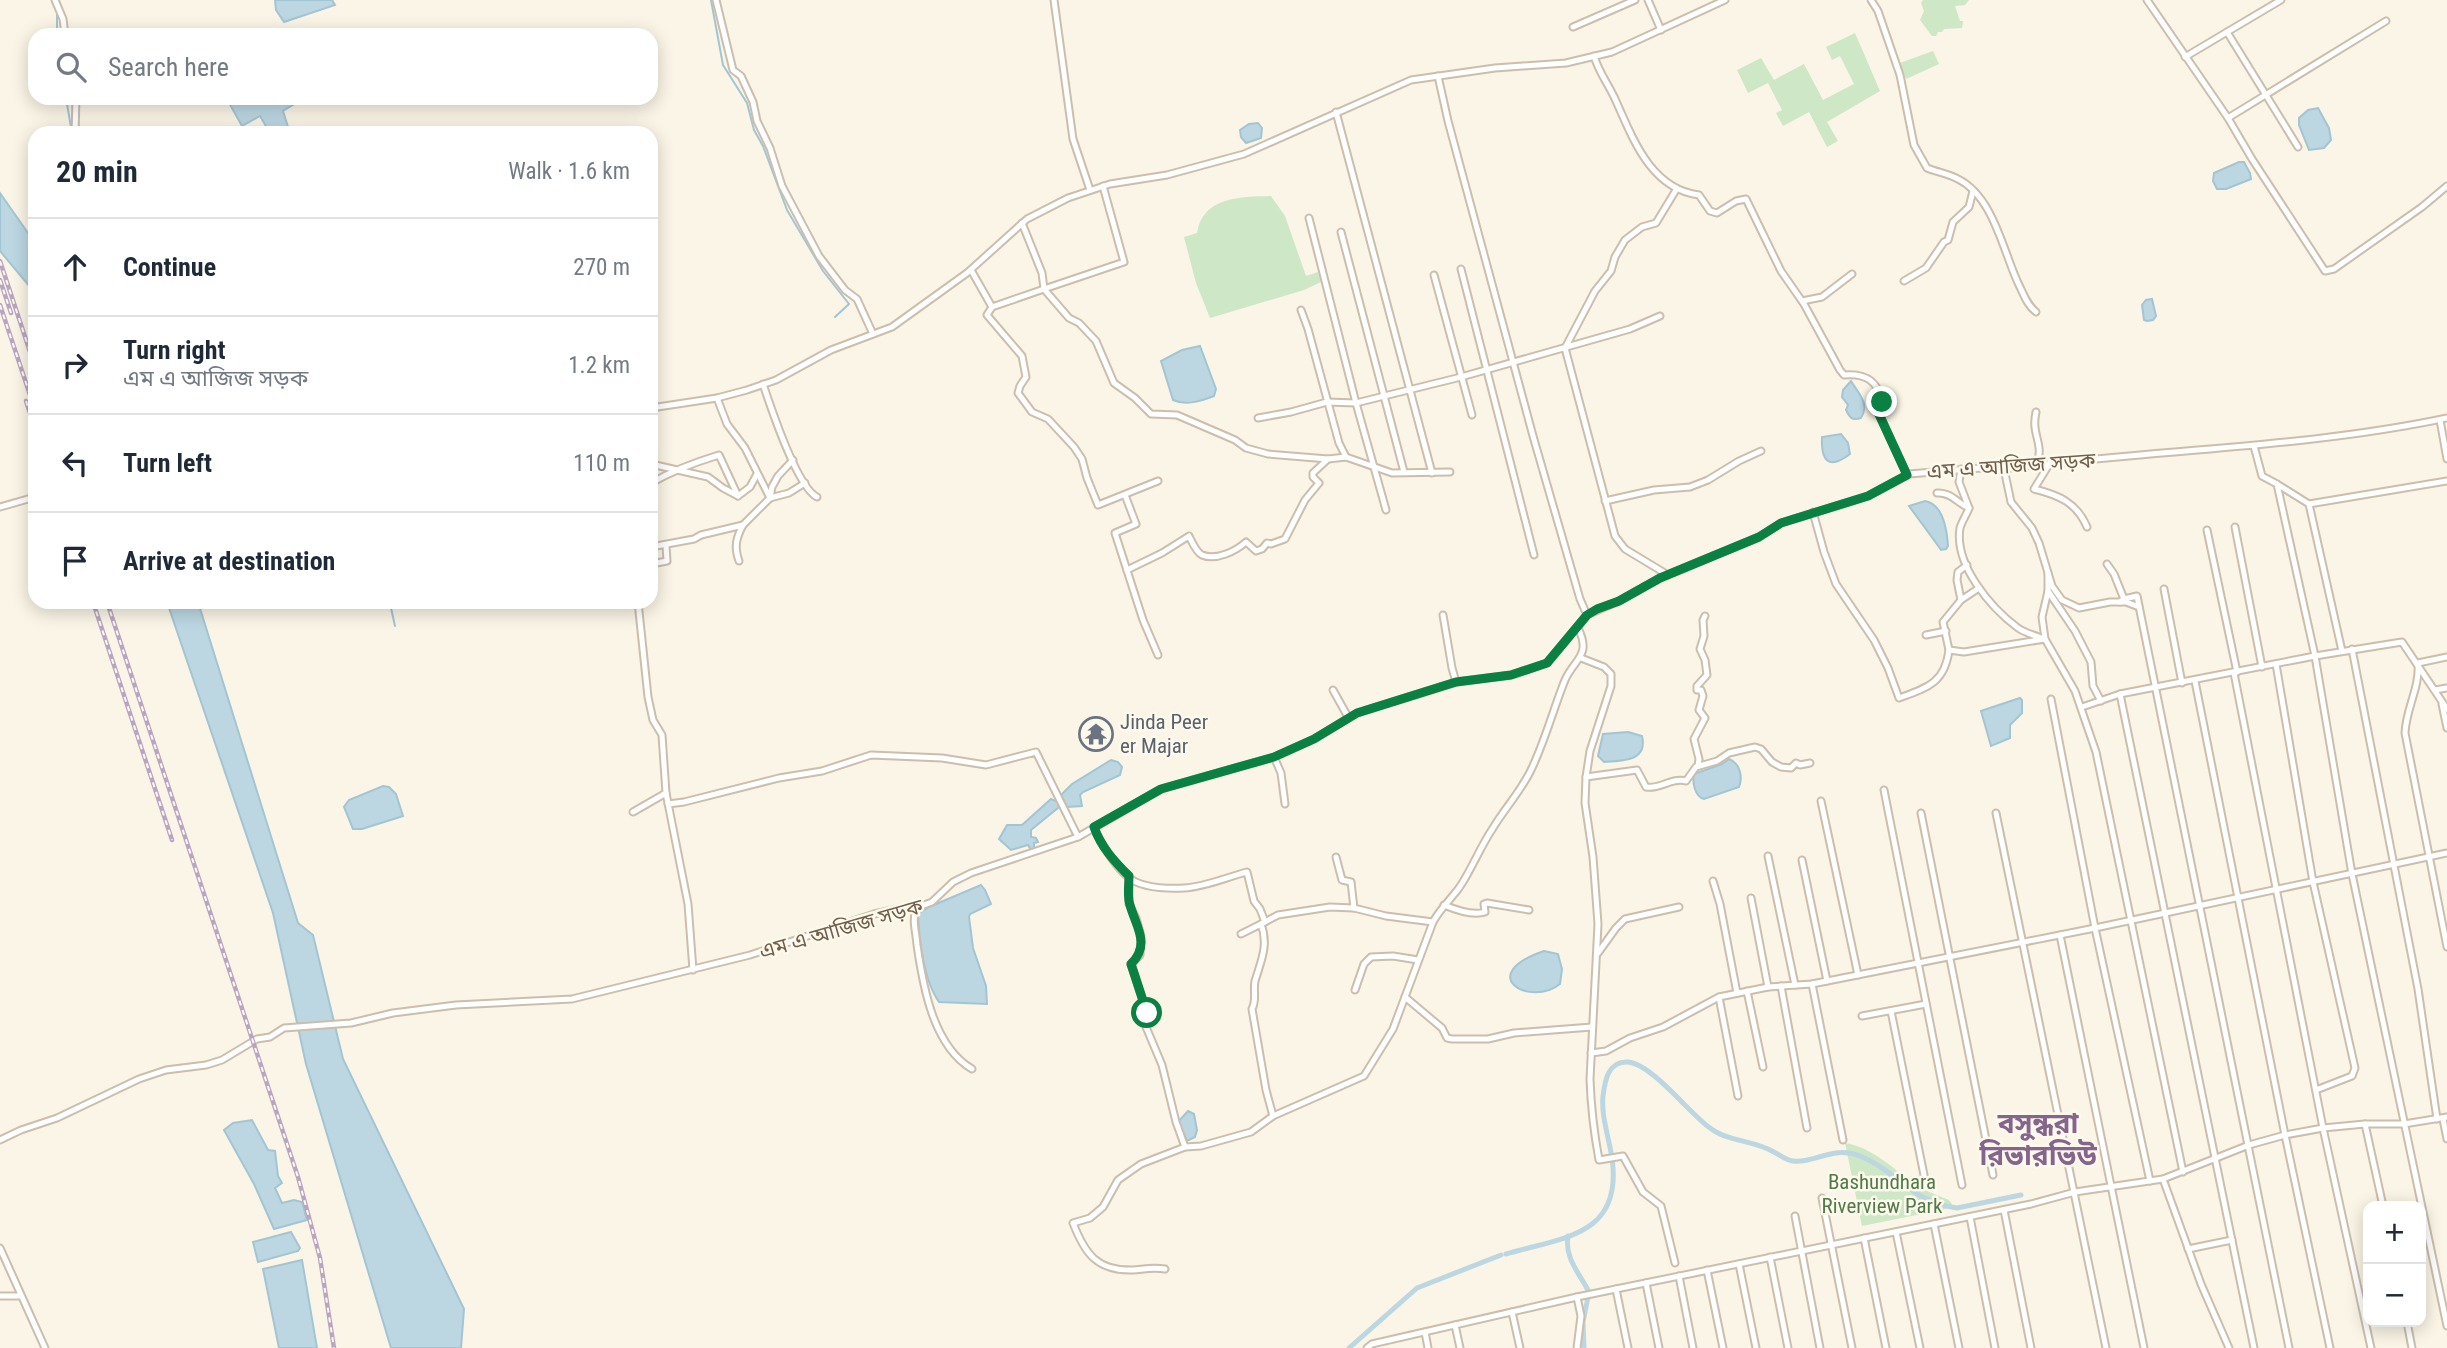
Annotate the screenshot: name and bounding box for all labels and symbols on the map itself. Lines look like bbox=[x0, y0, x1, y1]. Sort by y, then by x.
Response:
route end bbox=[1866, 386, 1897, 417]
street label: এম এ আজিজ সড়ক bbox=[1926, 448, 2097, 484]
place label: Jinda Peer er Majar bbox=[1120, 710, 1208, 758]
temple icon: Jinda Peer er Majar bbox=[1077, 715, 1115, 753]
street label: এম এ আজিজ সড়ক bbox=[756, 894, 927, 964]
route start bbox=[1131, 997, 1162, 1028]
district label: বসুন্ধরা রিভারভিউ bbox=[1978, 1107, 2097, 1172]
park label: Bashundhara Riverview Park bbox=[1822, 1170, 1943, 1218]

